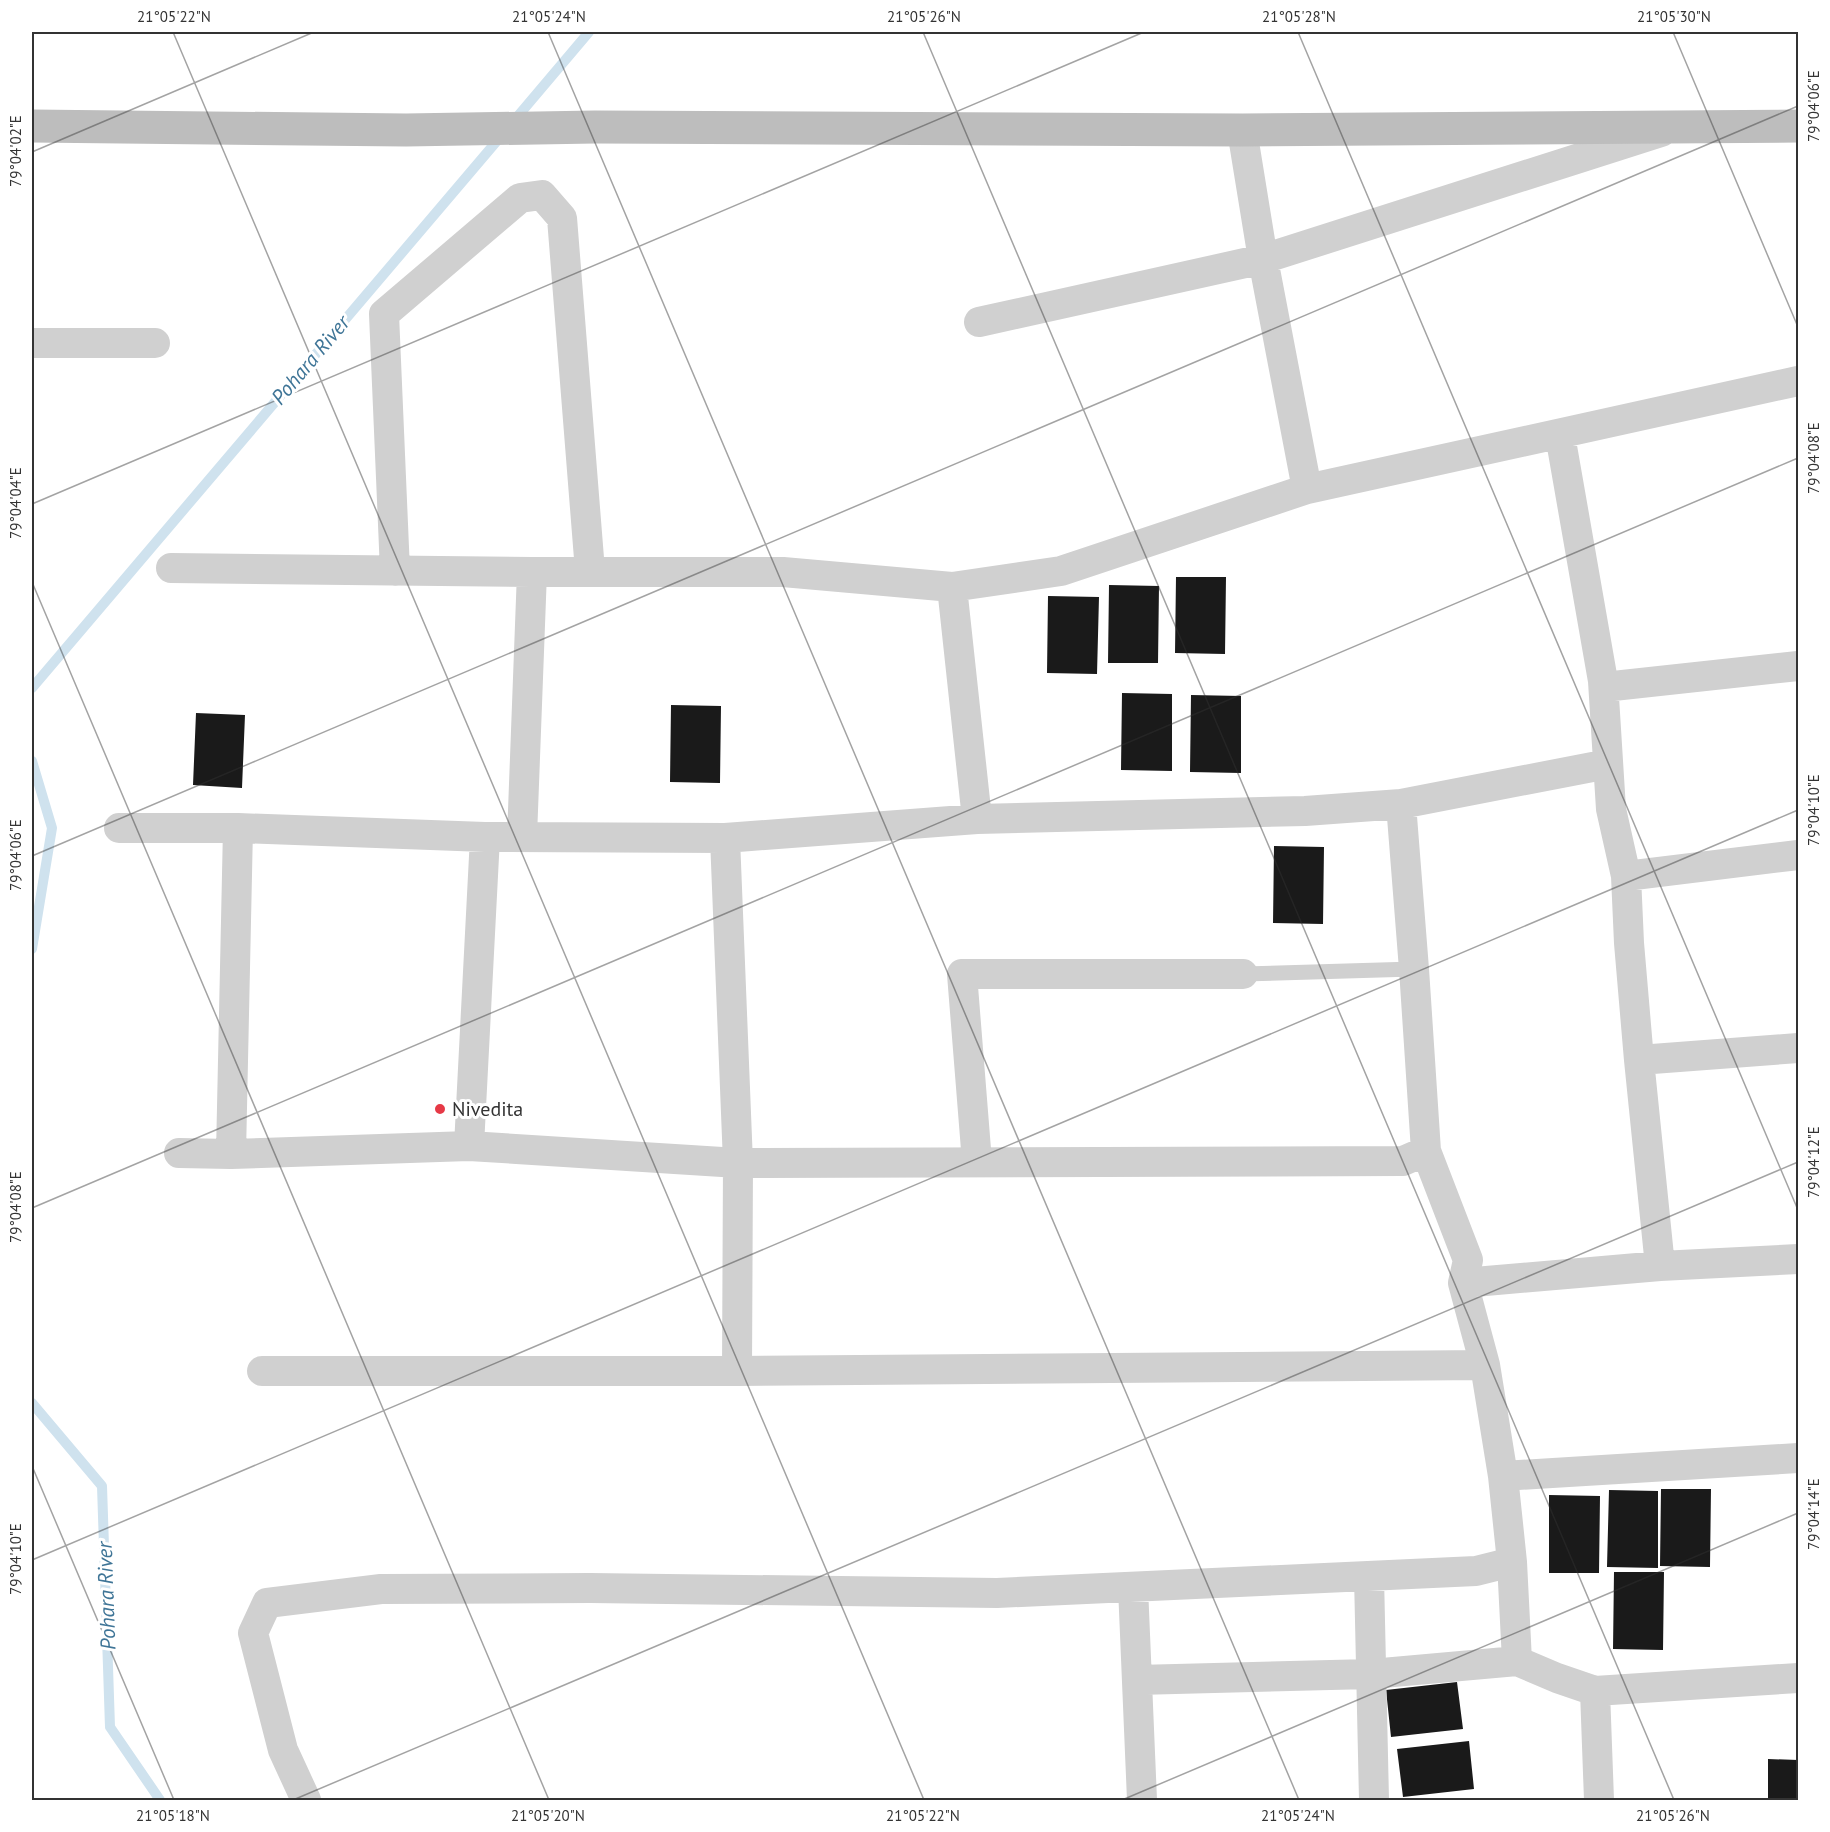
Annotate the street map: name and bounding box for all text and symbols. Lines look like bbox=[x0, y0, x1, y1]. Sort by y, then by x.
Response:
text: 21°05'22"N bbox=[137, 7, 211, 26]
text: 21°05'24"N bbox=[512, 7, 586, 26]
text: 21°05'26"N bbox=[887, 7, 961, 26]
text: 21°05'28"N bbox=[1262, 7, 1336, 26]
text: 21°05'30"N bbox=[1637, 7, 1711, 26]
text: 79°04'06"E bbox=[1804, 70, 1823, 142]
text: 79°04'02"E bbox=[6, 115, 25, 187]
water label: Pohara River bbox=[265, 308, 357, 410]
text: 79°04'08"E bbox=[1804, 422, 1823, 494]
text: 79°04'04"E bbox=[6, 467, 25, 539]
text: 79°04'10"E bbox=[1804, 774, 1823, 846]
text: 79°04'06"E bbox=[6, 819, 25, 891]
place label: Nivedita bbox=[452, 1096, 523, 1122]
marker: Nivedita bbox=[433, 1102, 447, 1116]
text: 79°04'12"E bbox=[1804, 1126, 1823, 1198]
text: 79°04'08"E bbox=[6, 1171, 25, 1243]
text: 79°04'14"E bbox=[1804, 1478, 1823, 1550]
text: 79°04'10"E bbox=[6, 1523, 25, 1595]
water label: Pohara River bbox=[91, 1539, 121, 1651]
text: 21°05'18"N bbox=[136, 1806, 210, 1825]
text: 21°05'20"N bbox=[511, 1806, 585, 1825]
text: 21°05'22"N bbox=[886, 1806, 960, 1825]
text: 21°05'24"N bbox=[1261, 1806, 1335, 1825]
text: 21°05'26"N bbox=[1636, 1806, 1710, 1825]

